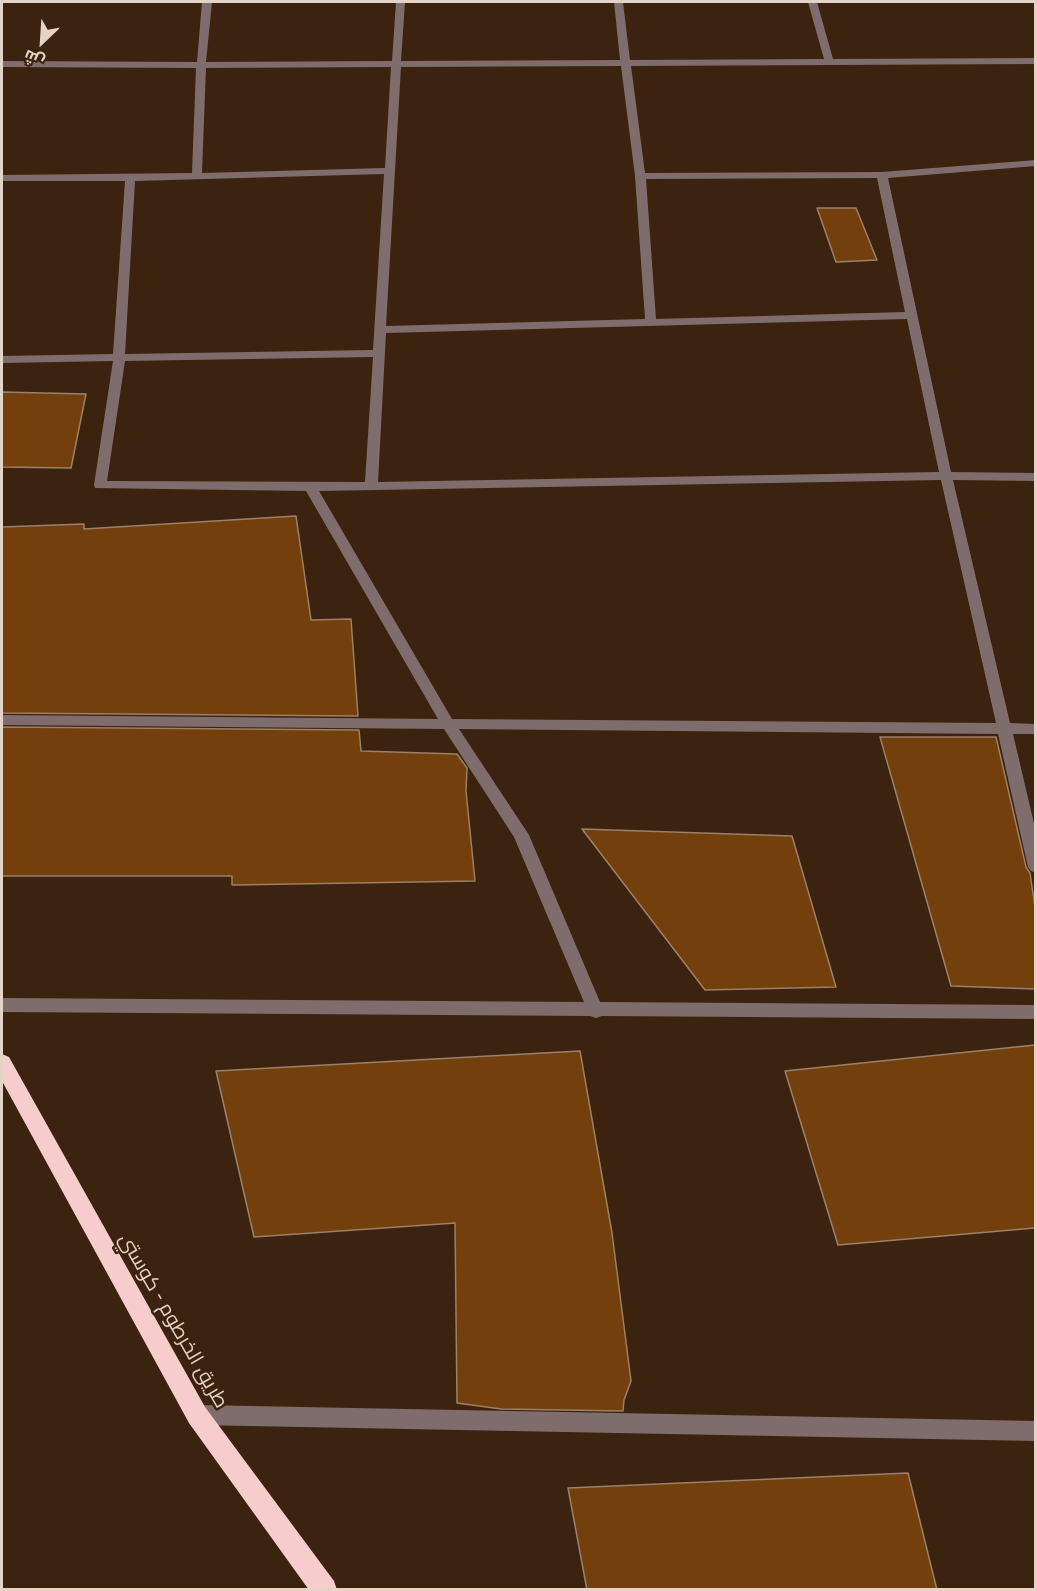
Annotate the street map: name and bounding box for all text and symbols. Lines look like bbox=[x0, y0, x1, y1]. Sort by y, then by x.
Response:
north arrow bbox=[12, 12, 72, 72]
text: ش bbox=[21, 46, 48, 72]
street label: طريق الخرطوم - كوستي bbox=[113, 1229, 233, 1413]

